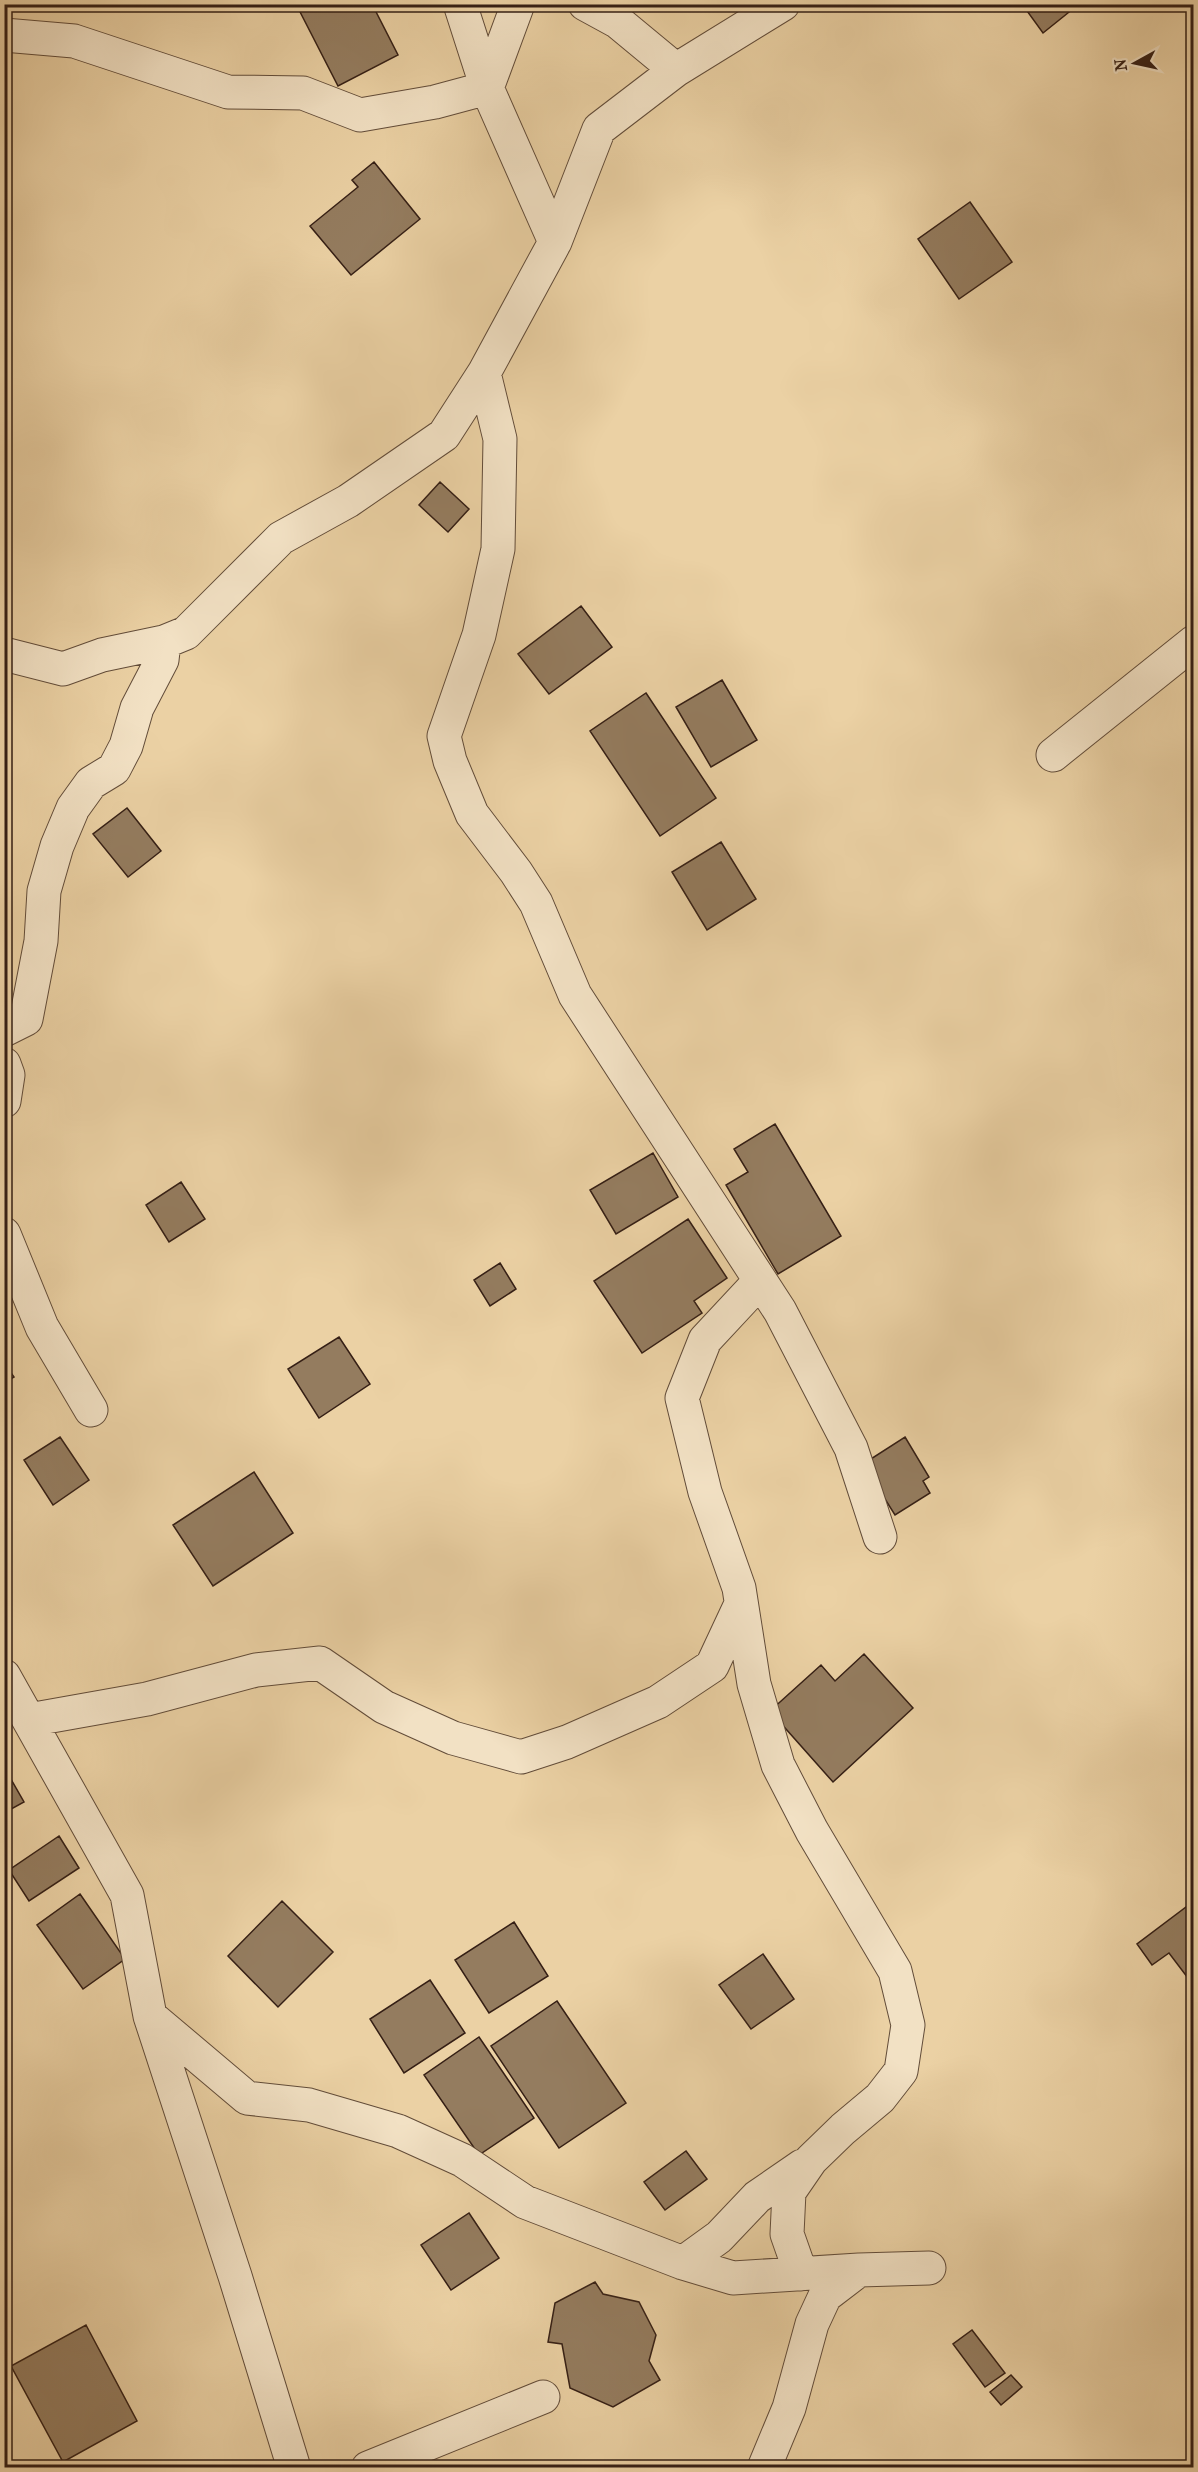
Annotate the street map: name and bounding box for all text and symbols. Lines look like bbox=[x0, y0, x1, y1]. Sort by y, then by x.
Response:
north arrow bbox=[1105, 33, 1165, 93]
text: N bbox=[1110, 57, 1131, 72]

